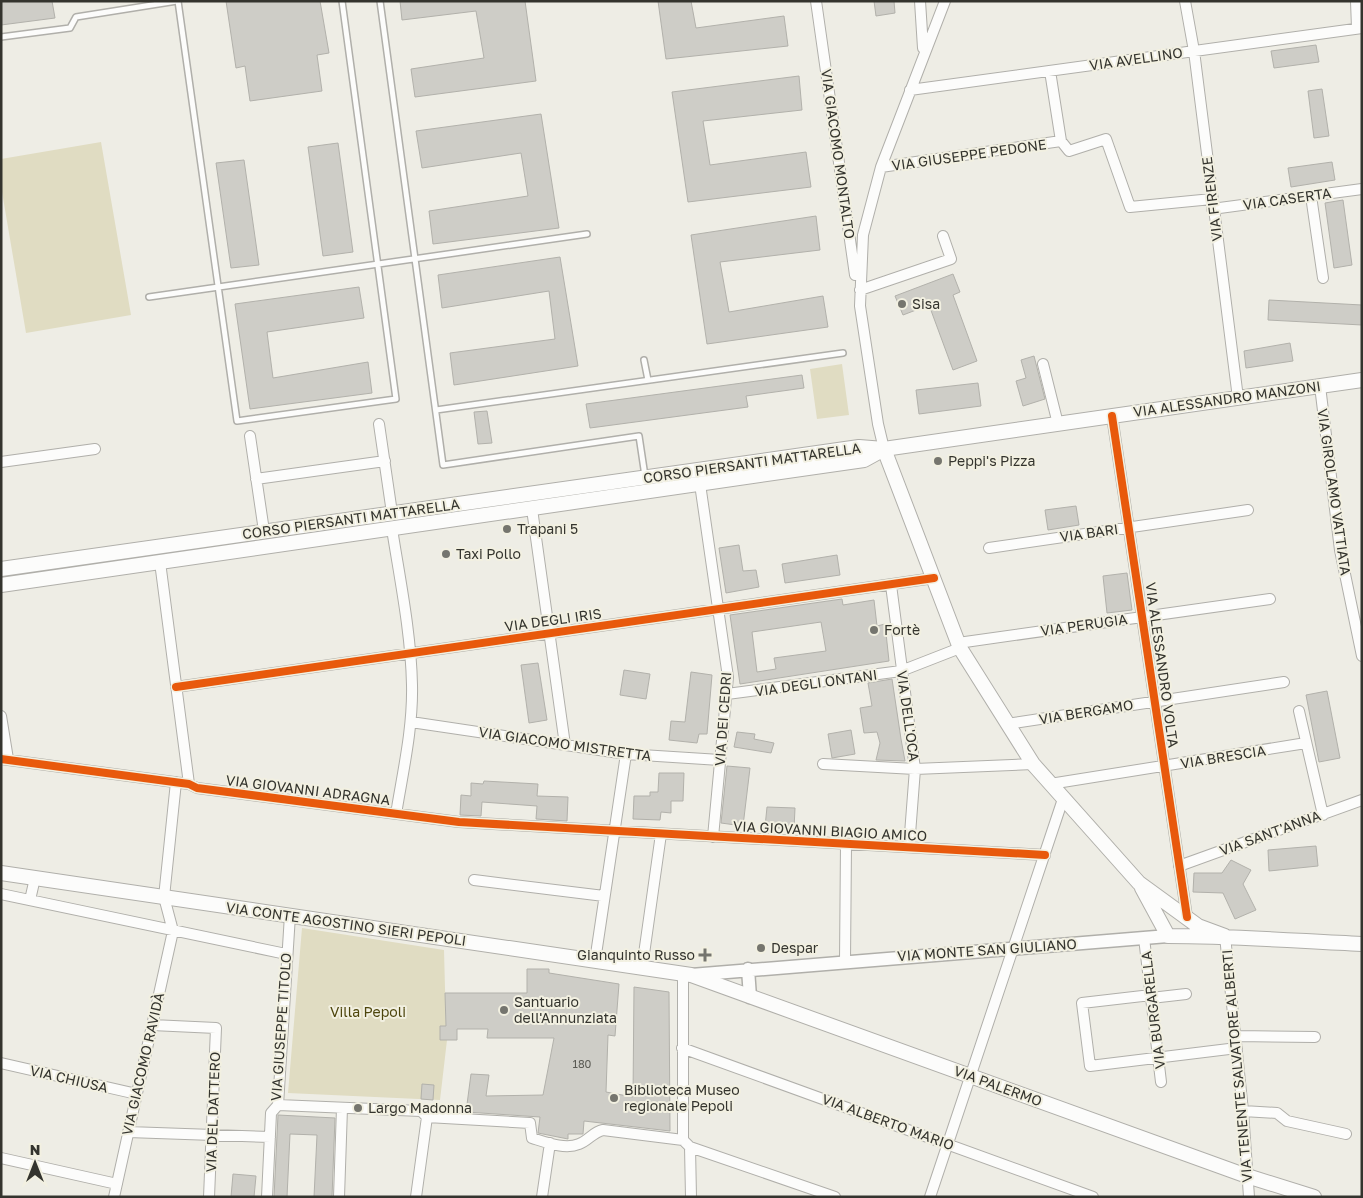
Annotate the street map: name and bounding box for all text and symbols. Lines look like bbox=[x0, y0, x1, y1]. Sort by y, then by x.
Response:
street label: VIA AVELLINO bbox=[1088, 44, 1184, 73]
street label: VIA GIACOMO MONTALTO bbox=[818, 68, 859, 240]
street label: VIA GIUSEPPE PEDONE bbox=[890, 135, 1047, 174]
street label: VIA FIRENZE bbox=[1198, 156, 1225, 242]
street label: VIA CASERTA bbox=[1242, 184, 1333, 213]
place label: Sisa bbox=[912, 295, 940, 312]
marker: Sisa bbox=[896, 298, 908, 310]
street label: VIA ALESSANDRO MANZONI bbox=[1132, 377, 1322, 420]
street label: VIA GIROLAMO VATTIATA bbox=[1314, 407, 1355, 577]
street label: CORSO PIERSANTI MATTARELLA bbox=[642, 439, 862, 486]
place label: Peppi's Pizza bbox=[948, 452, 1035, 469]
marker: Peppi's Pizza bbox=[932, 455, 944, 467]
street label: CORSO PIERSANTI MATTARELLA bbox=[241, 495, 461, 542]
place label: Trapani 5 bbox=[517, 520, 578, 537]
street label: VIA BARI bbox=[1059, 520, 1119, 545]
marker: Trapani 5 bbox=[501, 523, 513, 535]
place label: Taxi Pollo bbox=[456, 545, 521, 562]
marker: Taxi Pollo bbox=[440, 548, 452, 560]
street label: VIA ALESSANDRO VOLTA bbox=[1142, 581, 1183, 749]
street label: VIA DEGLI IRIS bbox=[503, 604, 603, 635]
street label: VIA PERUGIA bbox=[1039, 610, 1129, 639]
place label: Fortè bbox=[884, 621, 920, 638]
marker: Fortè bbox=[868, 624, 880, 636]
street label: VIA DEGLI ONTANI bbox=[754, 665, 878, 700]
street label: VIA DELL'OCA bbox=[894, 669, 923, 763]
street label: VIA DEI CEDRI bbox=[711, 671, 734, 767]
street label: VIA BERGAMO bbox=[1037, 696, 1134, 727]
street label: VIA GIACOMO MISTRETTA bbox=[478, 723, 653, 764]
street label: VIA BRESCIA bbox=[1179, 741, 1268, 772]
street label: VIA GIOVANNI ADRAGNA bbox=[225, 771, 392, 808]
street label: VIA SANT'ANNA bbox=[1217, 806, 1323, 859]
street label: VIA GIOVANNI BIAGIO AMICO bbox=[733, 817, 928, 844]
street label: VIA CONTE AGOSTINO SIERI PEPOLI bbox=[225, 898, 467, 949]
street label: VIA MONTE SAN GIULIANO bbox=[897, 935, 1077, 964]
place label: Despar bbox=[771, 939, 819, 956]
marker: Despar bbox=[755, 942, 767, 954]
place label: Gianquinto Russo bbox=[577, 946, 695, 963]
marker: Gianquinto Russo bbox=[699, 949, 711, 961]
street label: VIA TENENTE SALVATORE ALBERTI bbox=[1218, 949, 1255, 1183]
street label: VIA BURGARELLA bbox=[1137, 950, 1168, 1070]
street label: VIA GIUSEPPE TITOLO bbox=[267, 952, 294, 1102]
street label: VIA GIACOMO RAVIDÀ bbox=[118, 990, 167, 1137]
place label: Santuario dell'Annunziata bbox=[514, 993, 617, 1026]
park label: Villa Pepoli bbox=[330, 1003, 406, 1020]
marker: Santuario dell'Annunziata bbox=[498, 1004, 510, 1016]
street label: VIA DEL DATTERO bbox=[202, 1051, 223, 1173]
house number: 180 bbox=[573, 1057, 592, 1070]
street label: VIA CHIUSA bbox=[28, 1061, 110, 1096]
street label: VIA PALERMO bbox=[952, 1062, 1045, 1109]
place label: Biblioteca Museo regionale Pepoli bbox=[624, 1081, 740, 1114]
street label: VIA ALBERTO MARIO bbox=[820, 1090, 957, 1153]
marker: Biblioteca Museo regionale Pepoli bbox=[608, 1092, 620, 1104]
place label: Largo Madonna bbox=[368, 1099, 472, 1116]
marker: Largo Madonna bbox=[352, 1102, 364, 1114]
north arrow bbox=[10, 1138, 60, 1188]
text: N bbox=[30, 1141, 40, 1158]

